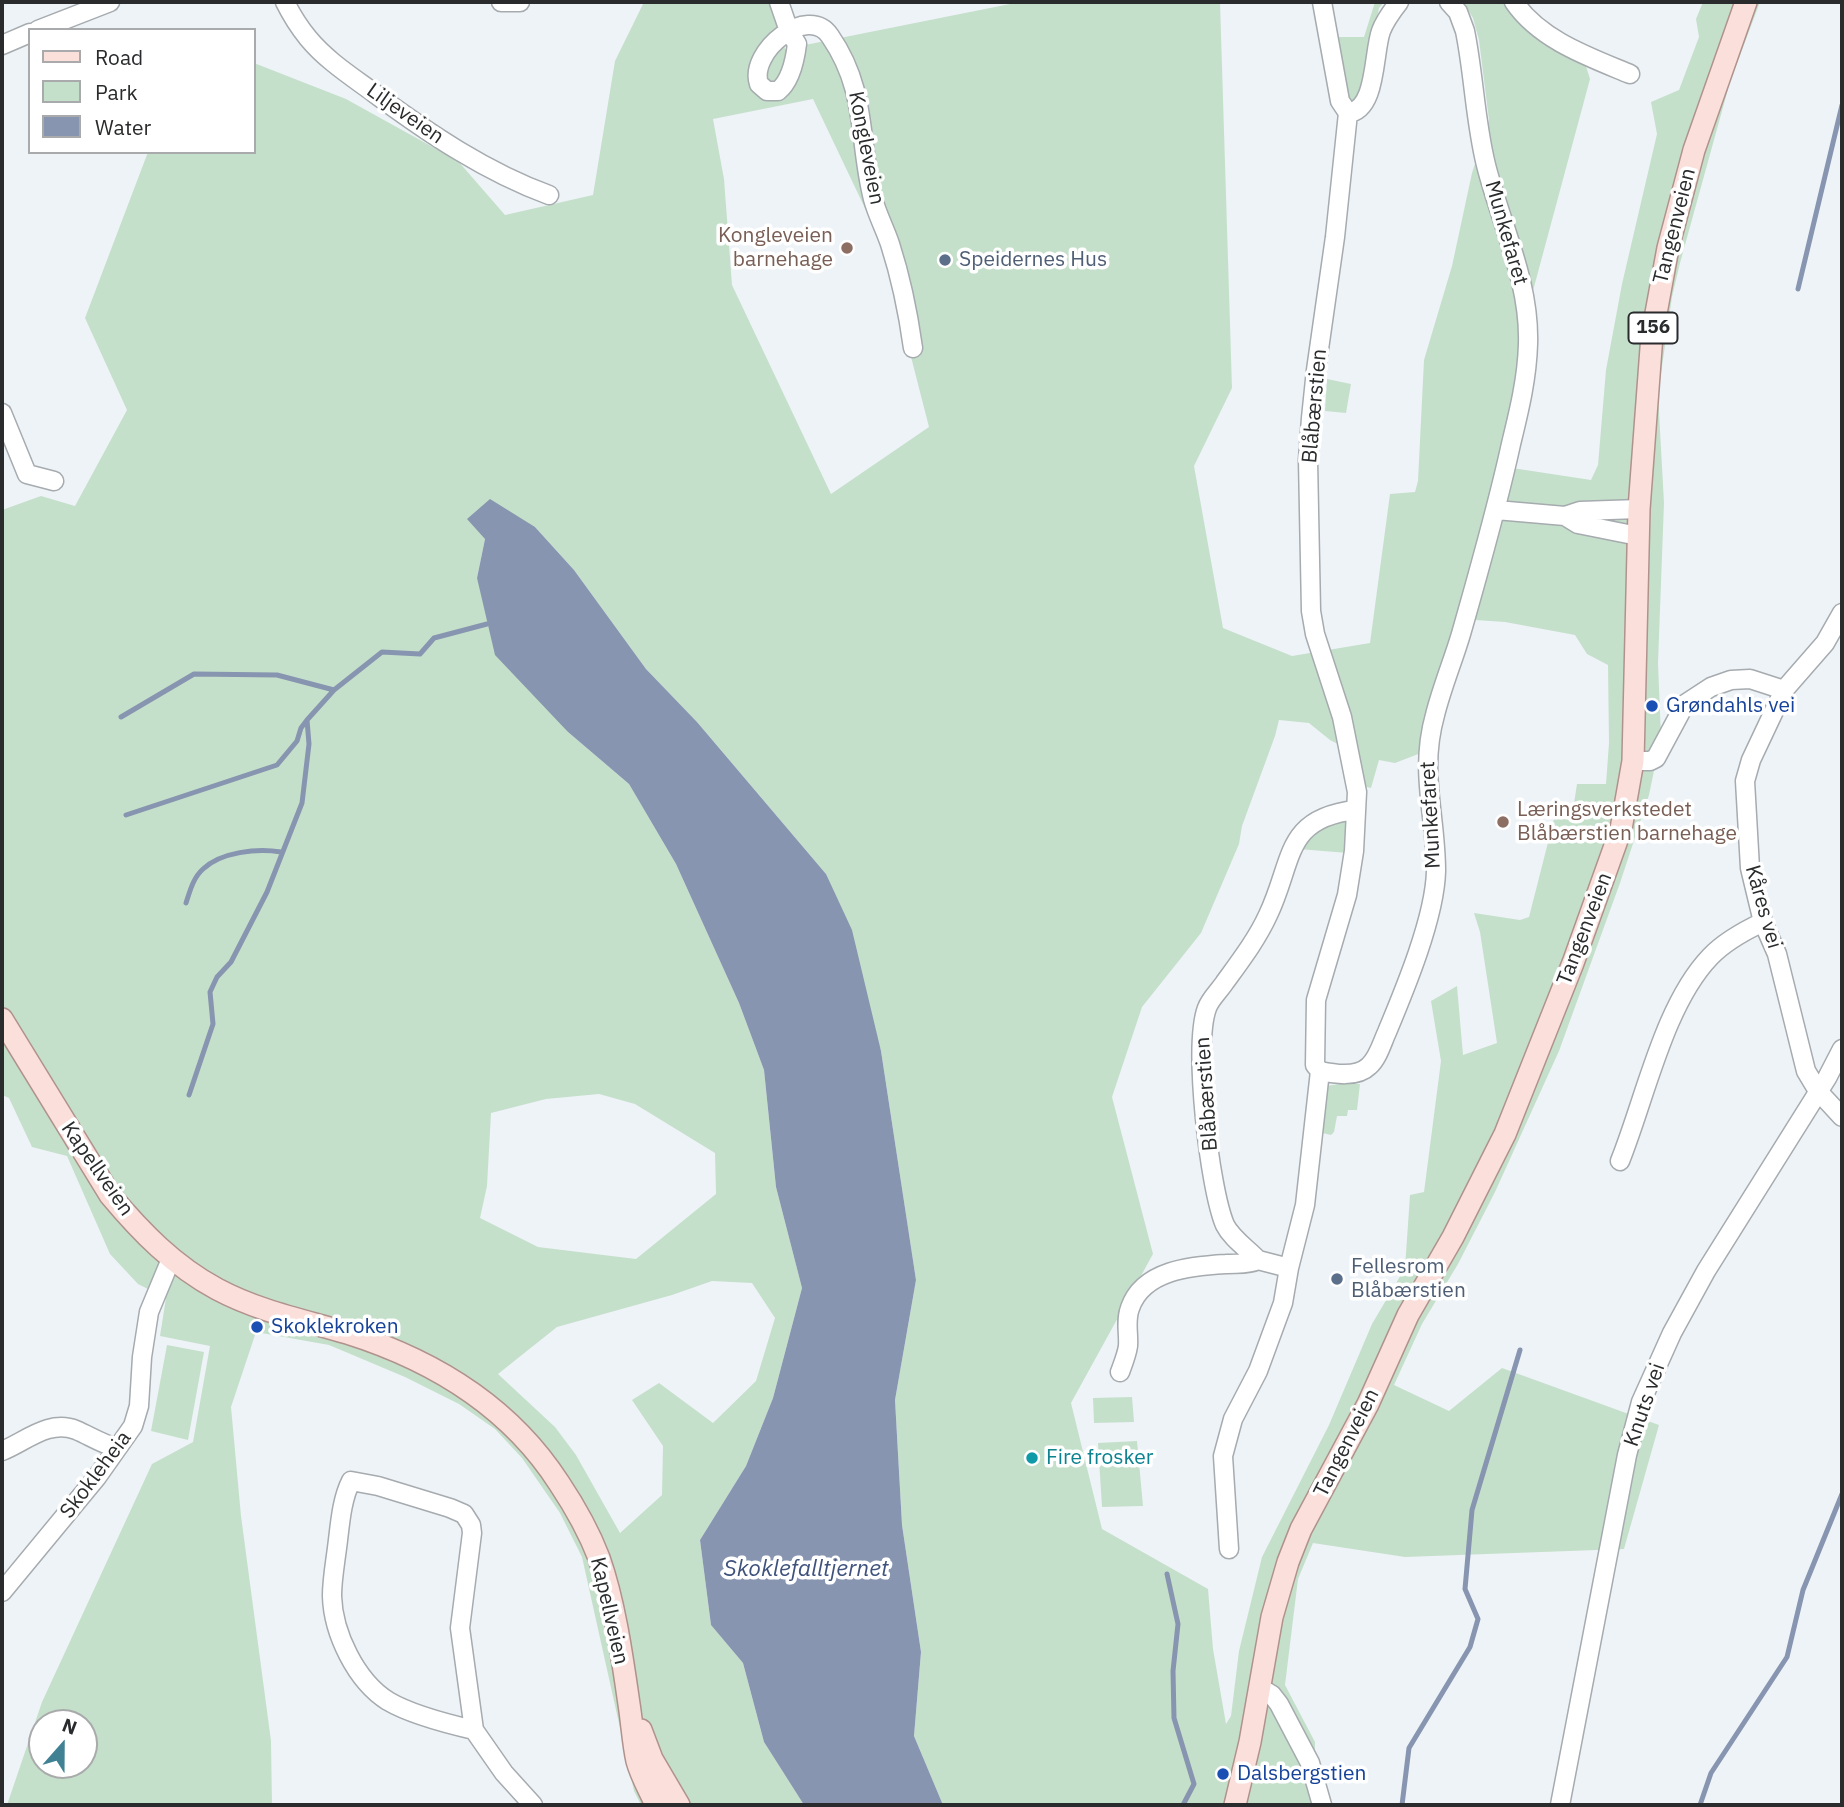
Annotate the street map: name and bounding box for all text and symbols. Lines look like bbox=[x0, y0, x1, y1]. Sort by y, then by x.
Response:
legend bbox=[28, 28, 256, 154]
text: Road bbox=[95, 43, 143, 71]
text: Park bbox=[95, 78, 138, 106]
street label: Liljeveien bbox=[362, 78, 448, 150]
street label: Kongleveien bbox=[843, 89, 889, 207]
text: Water bbox=[95, 113, 151, 141]
street label: Tangenveien bbox=[1648, 166, 1702, 286]
street label: Munkefaret bbox=[1479, 178, 1533, 288]
place label: Kongleveien barnehage bbox=[718, 223, 833, 273]
marker: Kongleveien barnehage bbox=[839, 240, 855, 256]
place label: Speidernes Hus bbox=[959, 247, 1107, 273]
marker: Speidernes Hus bbox=[937, 252, 953, 268]
road number: 156 bbox=[1628, 312, 1678, 344]
street label: Blåbærstien bbox=[1297, 348, 1333, 464]
place label: Grøndahls vei bbox=[1666, 693, 1795, 719]
marker: Grøndahls vei bbox=[1644, 698, 1660, 714]
street label: Munkefaret bbox=[1416, 761, 1446, 869]
place label: Læringsverkstedet Blåbærstien barnehage bbox=[1517, 797, 1737, 847]
marker: Læringsverkstedet Blåbærstien barnehage bbox=[1495, 814, 1511, 830]
street label: Kåres vei bbox=[1739, 862, 1787, 952]
street label: Tangenveien bbox=[1552, 869, 1618, 989]
street label: Blåbærstien bbox=[1190, 1036, 1224, 1152]
street label: Kapellveien bbox=[55, 1117, 139, 1221]
place label: Fellesrom Blåbærstien bbox=[1351, 1254, 1466, 1304]
marker: Fellesrom Blåbærstien bbox=[1329, 1271, 1345, 1287]
place label: Skoklekroken bbox=[271, 1314, 399, 1340]
marker: Skoklekroken bbox=[249, 1319, 265, 1335]
street label: Knuts vei bbox=[1619, 1360, 1671, 1450]
street label: Tangenveien bbox=[1309, 1385, 1385, 1501]
street label: Skokleheia bbox=[55, 1426, 137, 1524]
place label: Fire frosker bbox=[1046, 1445, 1153, 1471]
marker: Fire frosker bbox=[1024, 1450, 1040, 1466]
street label: Kapellveien bbox=[584, 1555, 634, 1667]
water label: Skoklefalltjernet bbox=[724, 1555, 888, 1583]
north arrow bbox=[28, 1709, 98, 1779]
text: N bbox=[59, 1713, 81, 1740]
place label: Dalsbergstien bbox=[1237, 1761, 1366, 1787]
marker: Dalsbergstien bbox=[1215, 1766, 1231, 1782]

